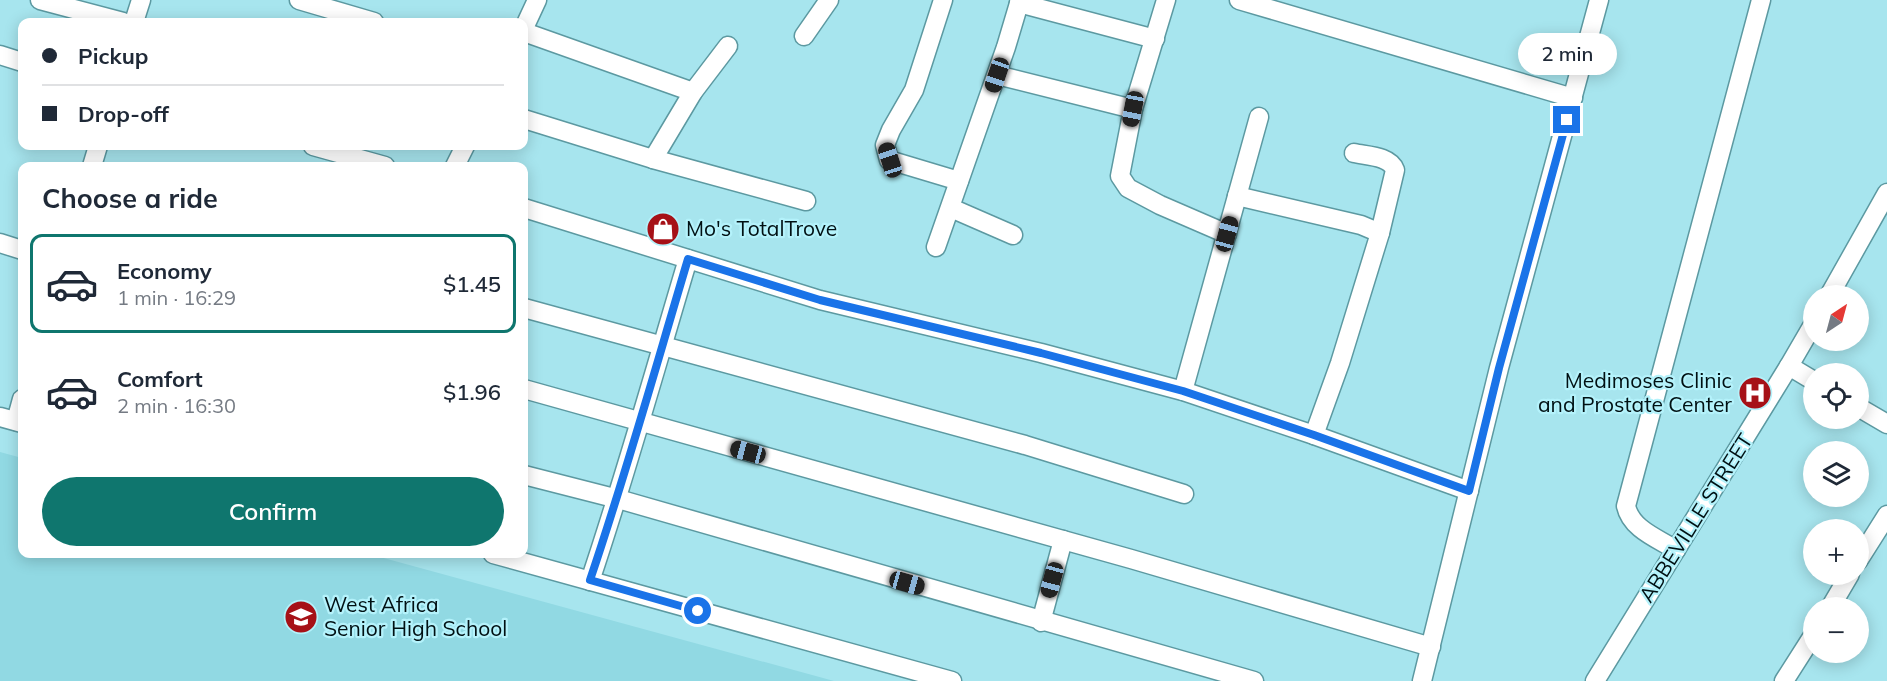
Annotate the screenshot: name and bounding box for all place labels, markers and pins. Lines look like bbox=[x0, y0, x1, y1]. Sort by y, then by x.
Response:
shop icon: Mo's TotalTrove bbox=[645, 211, 681, 247]
place label: Mo's TotalTrove bbox=[686, 215, 837, 241]
place label: Medimoses Clinic and Prostate Center bbox=[1538, 367, 1732, 417]
hospital icon: Medimoses Clinic and Prostate Center bbox=[1737, 375, 1773, 411]
place label: West Africa Senior High School bbox=[324, 591, 507, 641]
school or university icon: West Africa Senior High School bbox=[283, 599, 319, 635]

